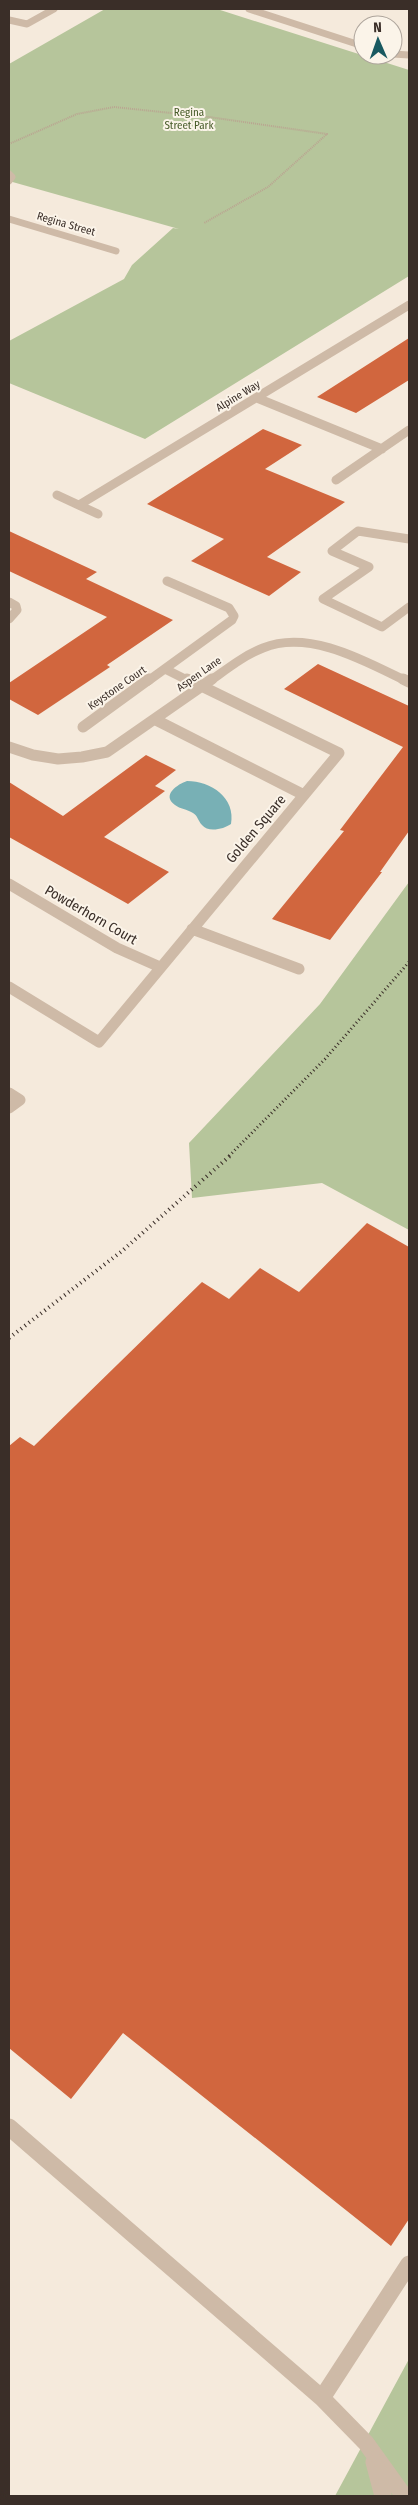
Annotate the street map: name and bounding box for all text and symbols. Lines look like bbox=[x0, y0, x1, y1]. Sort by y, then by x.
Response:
north arrow bbox=[353, 15, 403, 65]
text: N bbox=[373, 19, 382, 36]
park label: Regina Street Park bbox=[164, 106, 214, 132]
street label: Regina Street bbox=[35, 209, 97, 239]
street label: Alpine Way bbox=[214, 378, 263, 414]
street label: Aspen Lane bbox=[174, 654, 224, 694]
street label: Keystone Court bbox=[85, 663, 149, 713]
street label: Golden Square bbox=[222, 791, 290, 867]
street label: Powderhorn Court bbox=[42, 882, 141, 949]

